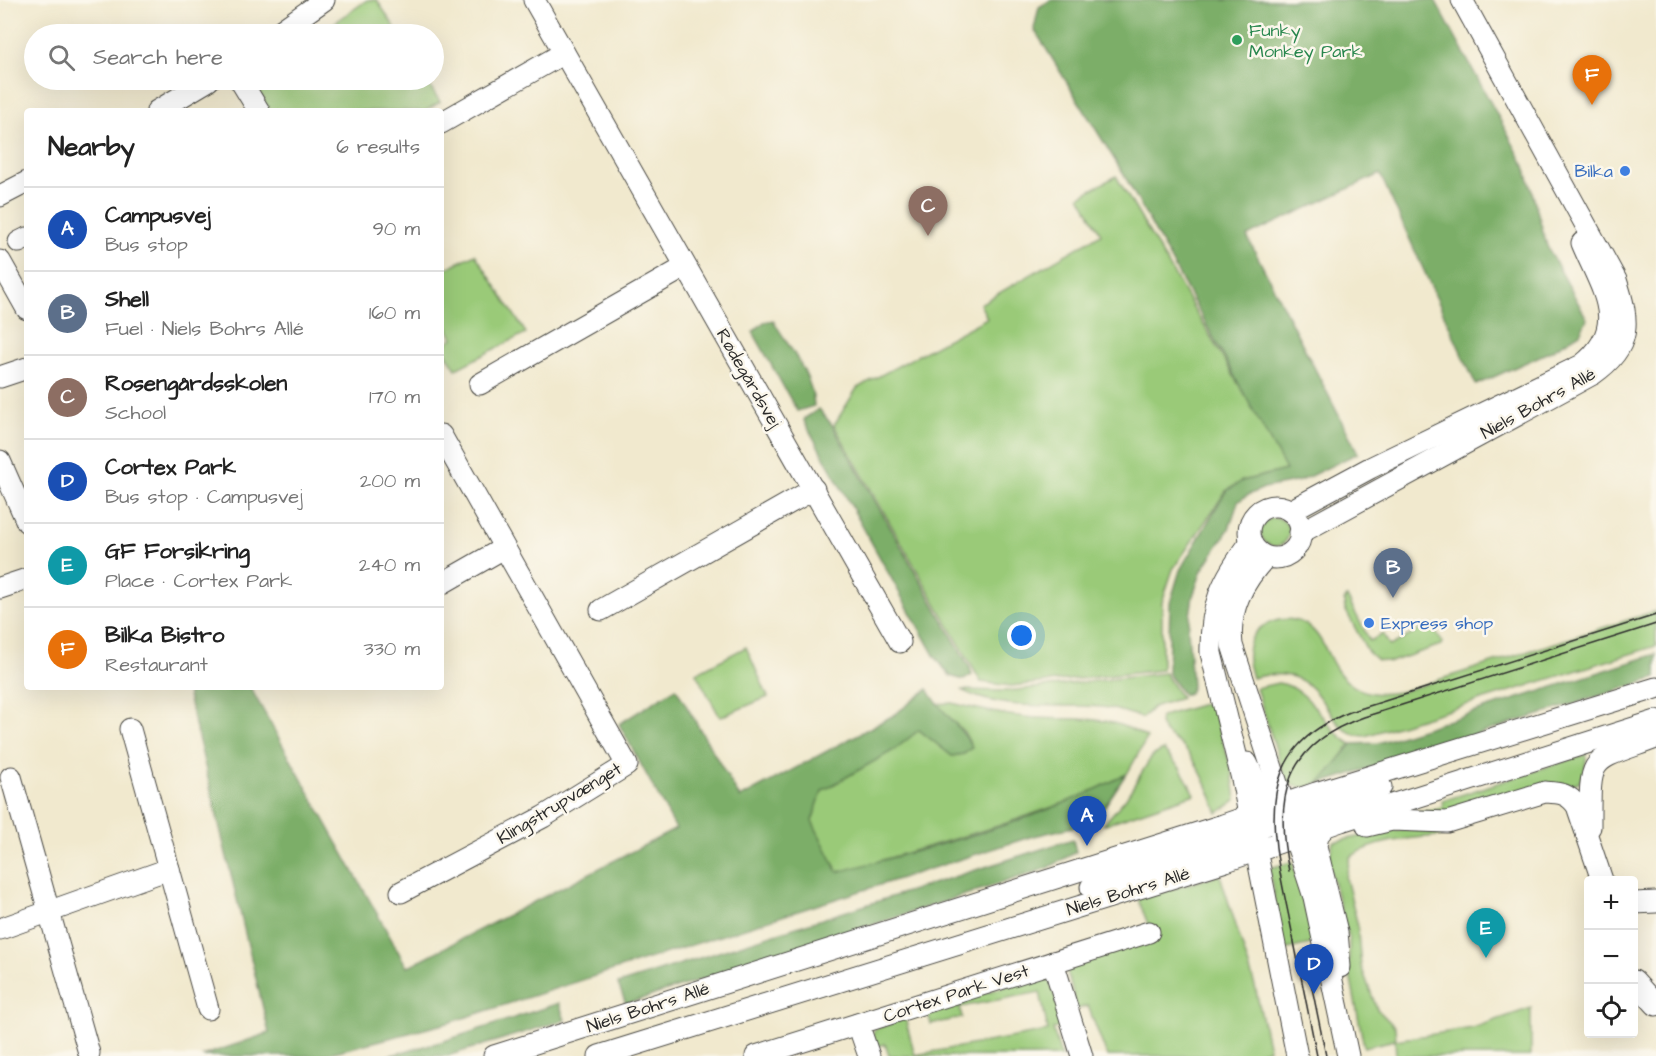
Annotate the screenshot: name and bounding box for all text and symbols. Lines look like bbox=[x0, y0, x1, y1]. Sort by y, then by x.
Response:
place label: Funky Monkey Park bbox=[1249, 18, 1363, 65]
search box bbox=[24, 24, 444, 90]
marker: Funky Monkey Park bbox=[1230, 33, 1244, 47]
icon: search bbox=[45, 41, 78, 74]
text: Search here bbox=[93, 42, 223, 73]
pin: F bbox=[1572, 56, 1612, 105]
text: Nearby bbox=[48, 129, 135, 165]
text: 6 results bbox=[336, 133, 420, 161]
place label: Bilka bbox=[1574, 159, 1613, 184]
marker: Bilka bbox=[1618, 164, 1632, 178]
pin: C bbox=[908, 186, 948, 236]
text: Campusvej bbox=[105, 200, 211, 231]
text: A bbox=[61, 215, 74, 243]
text: 90 m bbox=[372, 215, 420, 243]
text: Bus stop bbox=[105, 231, 188, 259]
text: Shell bbox=[105, 284, 149, 315]
text: B bbox=[60, 299, 75, 327]
text: 160 m bbox=[369, 299, 420, 327]
text: Fuel · Niels Bohrs Allé bbox=[105, 315, 304, 343]
street label: Rødegårdsvej bbox=[709, 324, 787, 434]
street label: Niels Bohrs Allé bbox=[1476, 361, 1600, 445]
text: Rosengårdsskolen bbox=[105, 368, 287, 399]
text: C bbox=[60, 383, 75, 411]
text: 170 m bbox=[369, 383, 420, 411]
text: School bbox=[105, 399, 166, 427]
text: Cortex Park bbox=[105, 452, 236, 483]
text: D bbox=[61, 467, 74, 495]
text: 200 m bbox=[360, 467, 420, 495]
text: Bus stop · Campusvej bbox=[105, 483, 303, 511]
text: GF Forsikring bbox=[105, 536, 250, 567]
pin: B bbox=[1374, 548, 1412, 598]
text: E bbox=[62, 551, 73, 579]
text: 240 m bbox=[359, 551, 420, 579]
text: Place · Cortex Park bbox=[105, 567, 292, 595]
place label: Express shop bbox=[1381, 611, 1493, 636]
marker: Express shop bbox=[1362, 616, 1376, 630]
text: Bilka Bistro bbox=[105, 620, 224, 651]
your location bbox=[1007, 621, 1036, 650]
text: F bbox=[61, 635, 74, 663]
text: 330 m bbox=[363, 635, 420, 663]
text: Restaurant bbox=[105, 651, 208, 679]
street label: Klingstrupvænget bbox=[492, 756, 627, 851]
pin: A bbox=[1068, 796, 1106, 846]
street label: Niels Bohrs Allé bbox=[1063, 861, 1193, 922]
map controls bbox=[1584, 876, 1638, 1038]
button: + bbox=[1584, 876, 1638, 930]
pin: E bbox=[1466, 908, 1506, 958]
button: − bbox=[1584, 930, 1638, 984]
pin: D bbox=[1294, 944, 1334, 994]
street label: Cortex Park Vest bbox=[880, 958, 1033, 1029]
street label: Niels Bohrs Allé bbox=[584, 976, 713, 1039]
button: locate bbox=[1584, 984, 1638, 1038]

